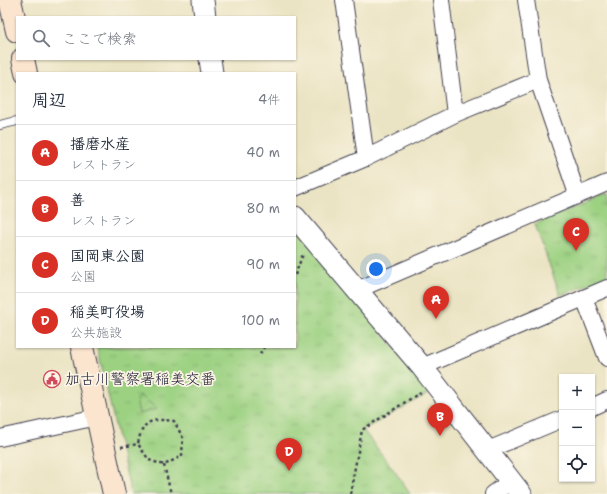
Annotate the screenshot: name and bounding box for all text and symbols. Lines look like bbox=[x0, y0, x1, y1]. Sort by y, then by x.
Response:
search box bbox=[16, 16, 296, 60]
icon: search bbox=[30, 27, 52, 49]
text: ここで検索 bbox=[62, 29, 137, 49]
text: 周辺 bbox=[32, 89, 66, 111]
text: 4件 bbox=[258, 91, 280, 108]
text: 播磨水産 bbox=[70, 134, 130, 154]
text: A bbox=[40, 144, 50, 161]
text: 40 m bbox=[246, 144, 280, 161]
text: レストラン bbox=[70, 156, 136, 173]
text: 善 bbox=[70, 190, 85, 210]
text: B bbox=[41, 200, 49, 217]
text: 80 m bbox=[246, 200, 280, 217]
text: レストラン bbox=[70, 212, 136, 229]
pin: C bbox=[563, 218, 589, 251]
text: 国岡東公園 bbox=[70, 246, 145, 266]
text: C bbox=[41, 256, 49, 273]
text: 90 m bbox=[246, 256, 280, 273]
your location bbox=[366, 259, 386, 279]
text: 公園 bbox=[70, 268, 96, 285]
pin: A bbox=[423, 286, 449, 319]
text: 稲美町役場 bbox=[70, 302, 145, 322]
text: D bbox=[40, 312, 50, 329]
text: 100 m bbox=[241, 312, 280, 329]
text: 公共施設 bbox=[70, 324, 122, 341]
public building icon: 加古川警察署稲美交番 bbox=[42, 369, 62, 389]
place label: 加古川警察署稲美交番 bbox=[65, 369, 215, 389]
map controls bbox=[559, 374, 595, 482]
button: + bbox=[559, 374, 595, 410]
pin: B bbox=[427, 403, 453, 436]
button: − bbox=[559, 410, 595, 446]
pin: D bbox=[276, 438, 302, 471]
button: locate bbox=[559, 446, 595, 482]

